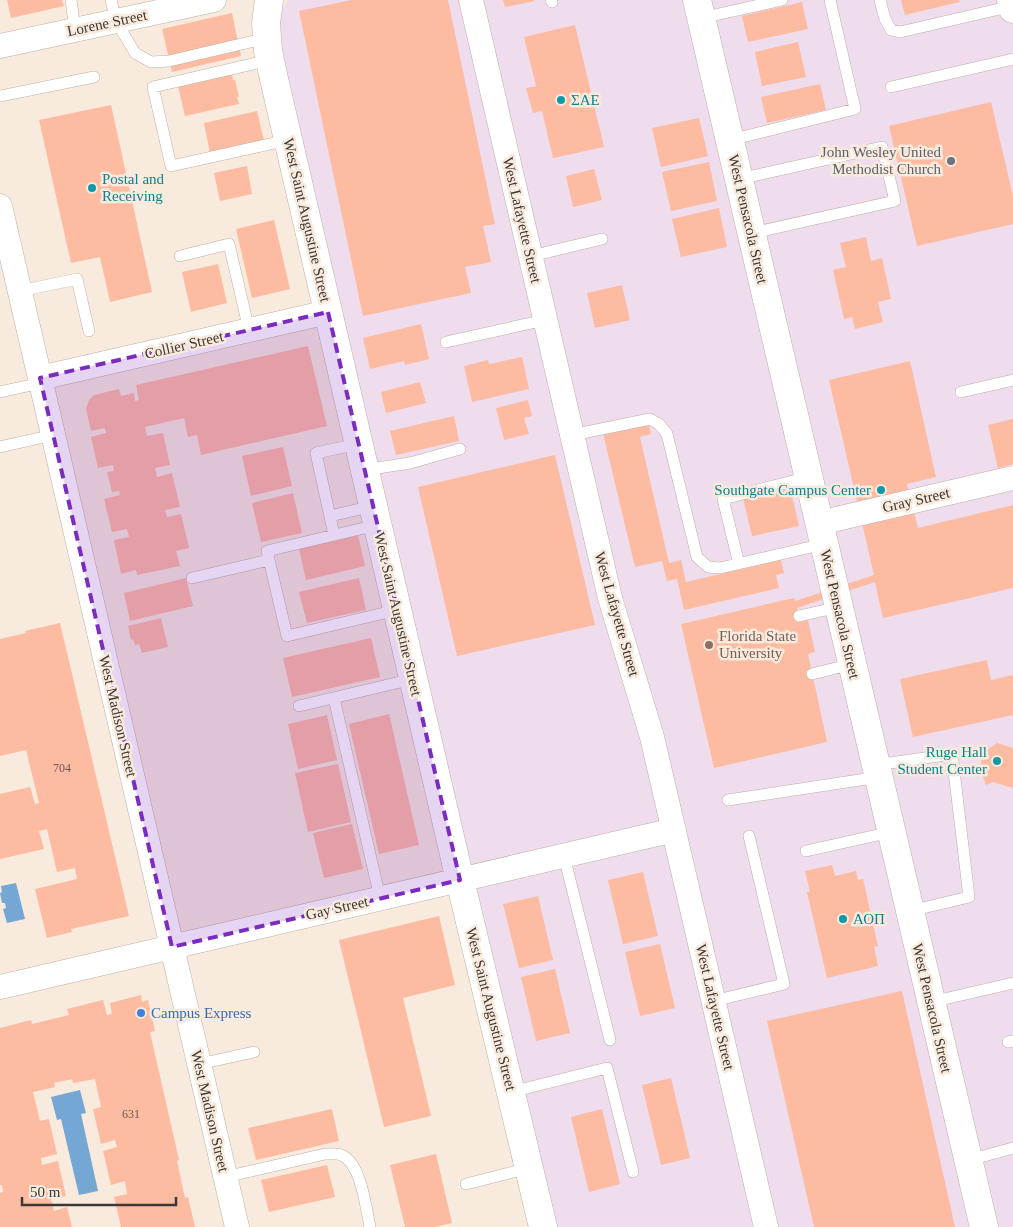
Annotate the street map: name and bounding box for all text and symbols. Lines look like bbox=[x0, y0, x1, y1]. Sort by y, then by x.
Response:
street label: Lorene Street bbox=[66, 7, 149, 39]
place label: ΣΑΕ bbox=[571, 92, 600, 108]
marker: ΣΑΕ bbox=[555, 94, 567, 106]
street label: West Saint Augustine Street bbox=[280, 137, 334, 304]
place label: John Wesley United Methodist Church bbox=[821, 144, 941, 177]
street label: West Pensacola Street bbox=[725, 153, 771, 286]
street label: West Lafayette Street bbox=[500, 155, 544, 285]
marker: John Wesley United Methodist Church bbox=[945, 155, 957, 167]
place label: Postal and Receiving bbox=[102, 171, 165, 204]
marker: Postal and Receiving bbox=[86, 182, 98, 194]
street label: Collier Street bbox=[143, 328, 226, 362]
place label: Southgate Campus Center bbox=[714, 482, 871, 498]
marker: Southgate Campus Center bbox=[875, 484, 887, 496]
street label: Gray Street bbox=[881, 484, 952, 516]
street label: West Saint Augustine Street bbox=[371, 531, 425, 698]
street label: West Pensacola Street bbox=[817, 548, 863, 681]
street label: West Lafayette Street bbox=[592, 550, 643, 679]
place label: Florida State University bbox=[719, 628, 796, 661]
marker: Florida State University bbox=[703, 639, 715, 651]
street label: West Madison Street bbox=[96, 653, 140, 779]
place label: Ruge Hall Student Center bbox=[897, 744, 987, 777]
marker: Ruge Hall Student Center bbox=[991, 755, 1003, 767]
house number: 704 bbox=[53, 761, 71, 775]
street label: Gay Street bbox=[304, 893, 371, 923]
place label: ΑΟΠ bbox=[853, 911, 885, 927]
marker: ΑΟΠ bbox=[837, 913, 849, 925]
street label: West Saint Augustine Street bbox=[463, 926, 519, 1093]
street label: West Lafayette Street bbox=[693, 942, 737, 1072]
street label: West Pensacola Street bbox=[909, 942, 955, 1075]
place label: Campus Express bbox=[151, 1005, 252, 1021]
marker: Campus Express bbox=[135, 1007, 147, 1019]
street label: West Madison Street bbox=[188, 1048, 232, 1174]
house number: 631 bbox=[122, 1107, 140, 1121]
scale bar bbox=[22, 1174, 176, 1206]
text: 50 m bbox=[30, 1184, 61, 1200]

